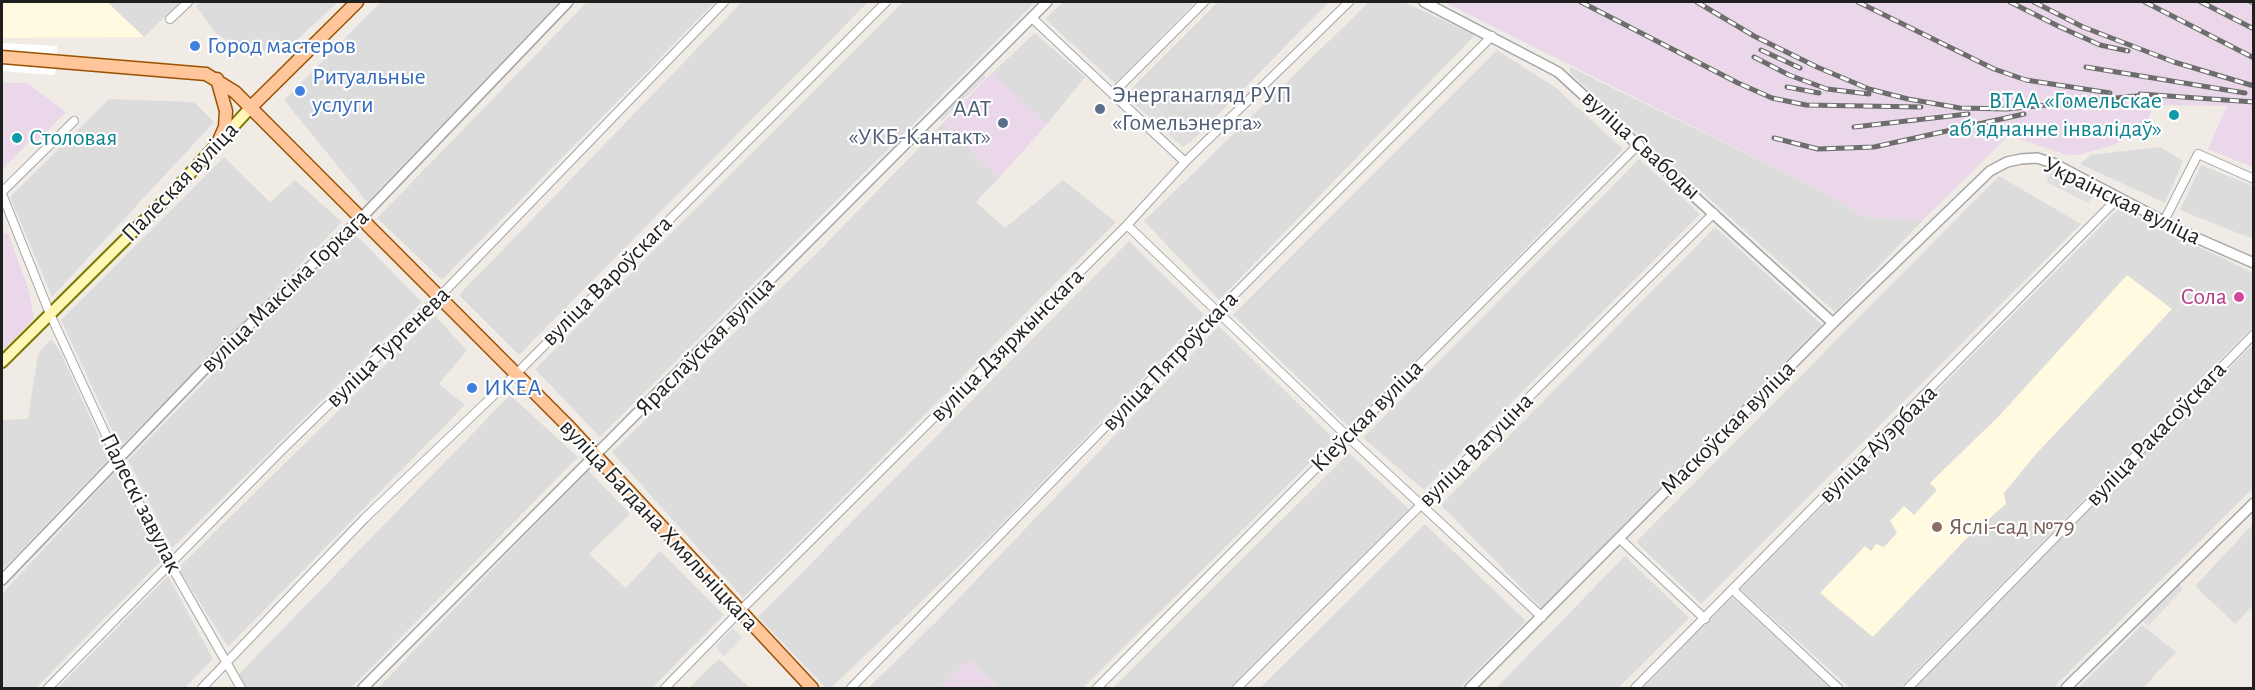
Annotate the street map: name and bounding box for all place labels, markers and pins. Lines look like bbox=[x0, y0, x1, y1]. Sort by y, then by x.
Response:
place label: Город мастеров bbox=[207, 32, 356, 60]
marker: Город мастеров bbox=[188, 39, 202, 53]
place label: Ритуальные услуги bbox=[312, 63, 426, 119]
place label: Энерганагляд РУП «Гомельэнерга» bbox=[1112, 81, 1292, 137]
marker: Ритуальные услуги bbox=[293, 84, 307, 98]
place label: ВТАА «Гомельскае абʼяднанне інвалідаў» bbox=[1949, 87, 2162, 143]
place label: ААТ «УКБ-Кантакт» bbox=[848, 95, 991, 151]
marker: Энерганагляд РУП «Гомельэнерга» bbox=[1093, 102, 1107, 116]
marker: ВТАА «Гомельскае абʼяднанне інвалідаў» bbox=[2167, 108, 2181, 122]
marker: ААТ «УКБ-Кантакт» bbox=[996, 116, 1010, 130]
place label: Столовая bbox=[29, 124, 117, 152]
marker: Столовая bbox=[10, 131, 24, 145]
place label: Сола bbox=[2180, 283, 2227, 311]
marker: Сола bbox=[2232, 290, 2246, 304]
place label: ИКЕА bbox=[484, 374, 542, 402]
marker: ИКЕА bbox=[465, 381, 479, 395]
place label: Яслі-сад №79 bbox=[1949, 513, 2075, 541]
marker: Яслі-сад №79 bbox=[1930, 520, 1944, 534]

